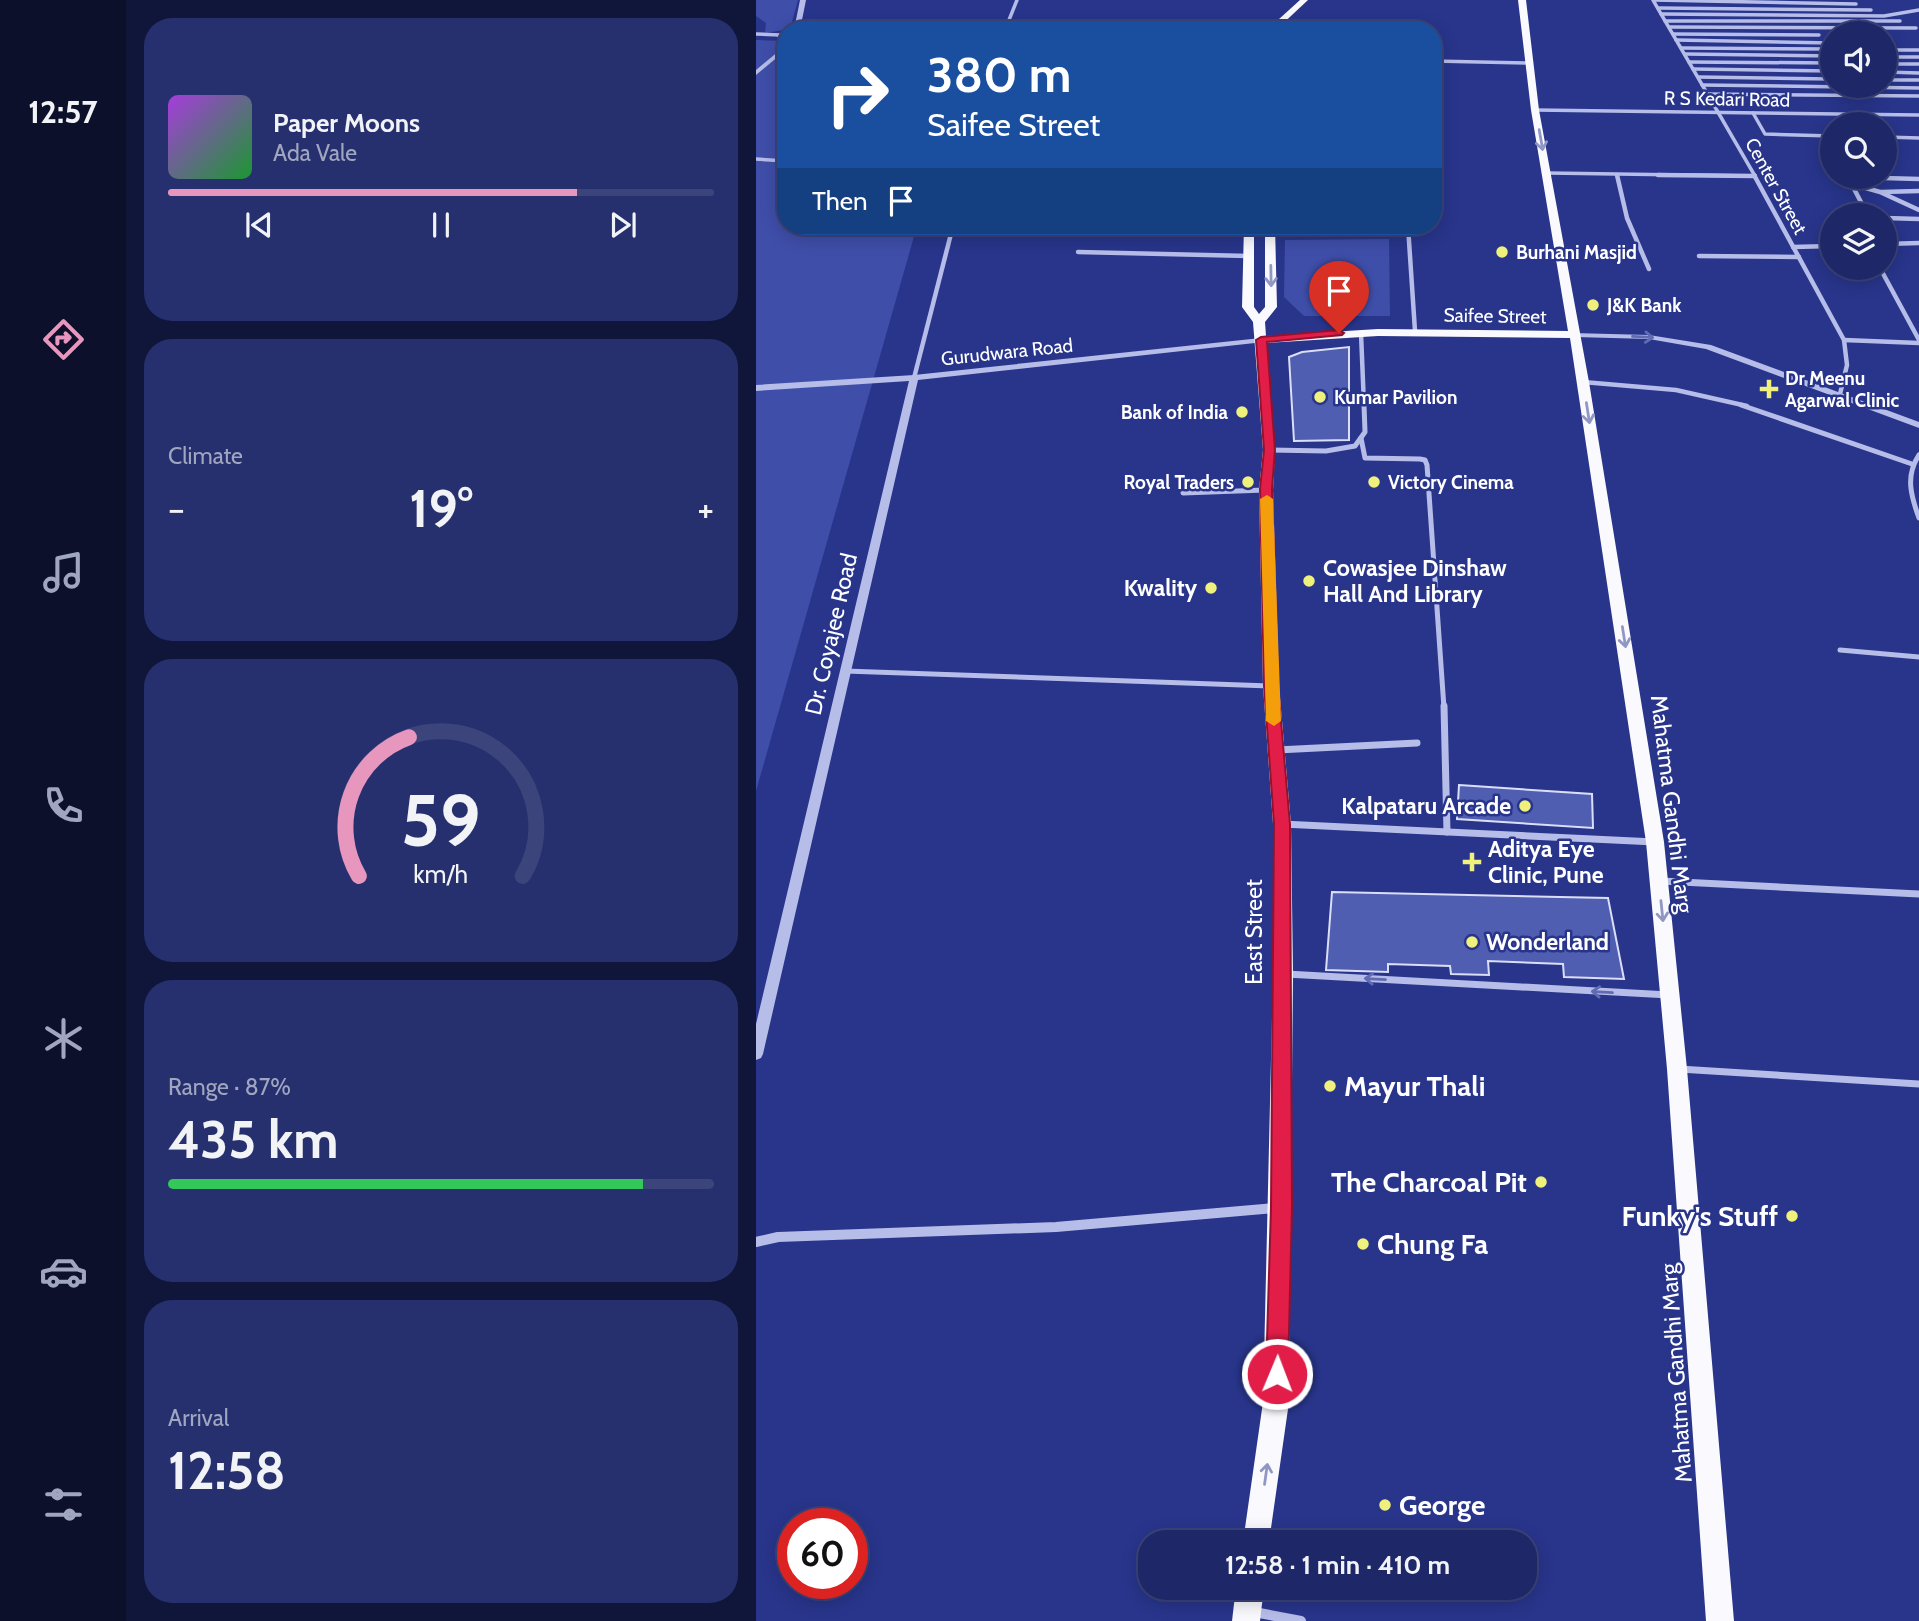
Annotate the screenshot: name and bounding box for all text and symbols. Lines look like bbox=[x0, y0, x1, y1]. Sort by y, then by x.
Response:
map controls bbox=[1820, 21, 1897, 280]
button: sound bbox=[1820, 21, 1897, 98]
text: 380 m bbox=[927, 45, 1071, 104]
icon: right bbox=[812, 49, 903, 140]
street label: R S Kedari Road bbox=[1664, 86, 1790, 112]
text: 12:57 bbox=[28, 92, 98, 131]
text: Saifee Street bbox=[927, 105, 1100, 144]
text: Paper Moons bbox=[273, 107, 420, 139]
button: search bbox=[1820, 112, 1897, 189]
one-way arrow bbox=[1535, 128, 1548, 151]
street label: Center Street bbox=[1740, 134, 1812, 239]
text: Ada Vale bbox=[273, 139, 357, 167]
icon: arrive bbox=[882, 182, 920, 220]
text: Then bbox=[812, 185, 868, 217]
button: layers bbox=[1820, 203, 1897, 280]
icon: previous bbox=[240, 206, 278, 244]
icon: pause bbox=[422, 206, 460, 244]
icon: next bbox=[604, 206, 642, 244]
place label: Burhani Masjid bbox=[1516, 241, 1637, 264]
marker: Burhani Masjid bbox=[1494, 244, 1510, 260]
pin bbox=[1309, 261, 1369, 333]
one-way arrow bbox=[1264, 264, 1278, 287]
icon: arrive bbox=[1320, 272, 1358, 310]
place label: J&K Bank bbox=[1606, 294, 1682, 317]
marker: J&K Bank bbox=[1585, 297, 1601, 313]
street label: Saifee Street bbox=[1443, 304, 1547, 328]
icon: directions bbox=[39, 315, 88, 364]
one-way arrow bbox=[1631, 331, 1654, 344]
street label: Gurudwara Road bbox=[940, 334, 1074, 370]
place label: Dr Meenu Agarwal Clinic bbox=[1785, 367, 1900, 412]
marker: Dr Meenu Agarwal Clinic bbox=[1759, 379, 1779, 399]
place label: Kumar Pavilion bbox=[1334, 386, 1457, 409]
marker: Kumar Pavilion bbox=[1312, 389, 1328, 405]
place label: Bank of India bbox=[1121, 401, 1229, 424]
one-way arrow bbox=[1582, 401, 1595, 424]
marker: Bank of India bbox=[1234, 404, 1250, 420]
text: Climate bbox=[168, 442, 243, 470]
place label: Royal Traders bbox=[1124, 471, 1234, 494]
place label: Victory Cinema bbox=[1388, 471, 1514, 494]
marker: Royal Traders bbox=[1240, 474, 1256, 490]
marker: Victory Cinema bbox=[1366, 474, 1382, 490]
text: 19° bbox=[409, 477, 473, 540]
text: − bbox=[168, 485, 185, 532]
text: + bbox=[697, 485, 714, 532]
icon: music bbox=[39, 548, 88, 597]
street label: Dr. Coyajee Road bbox=[799, 550, 863, 718]
place label: Cowasjee Dinshaw Hall And Library bbox=[1323, 554, 1507, 608]
marker: Cowasjee Dinshaw Hall And Library bbox=[1301, 573, 1317, 589]
place label: Kwality bbox=[1124, 574, 1198, 602]
marker: Kwality bbox=[1203, 580, 1219, 596]
one-way arrow bbox=[1618, 625, 1631, 648]
street label: Mahatma Gandhi Marg bbox=[1645, 693, 1699, 915]
text: 59 bbox=[401, 777, 481, 865]
icon: phone bbox=[39, 781, 88, 830]
place label: Kalpataru Arcade bbox=[1341, 792, 1511, 820]
marker: Kalpataru Arcade bbox=[1517, 798, 1533, 814]
place label: Aditya Eye Clinic, Pune bbox=[1488, 835, 1604, 889]
marker: Aditya Eye Clinic, Pune bbox=[1462, 852, 1482, 872]
text: km/h bbox=[414, 859, 468, 889]
street label: East Street bbox=[1240, 879, 1268, 985]
one-way arrow bbox=[1655, 899, 1668, 922]
place label: Wonderland bbox=[1486, 928, 1609, 956]
marker: Wonderland bbox=[1464, 934, 1480, 950]
one-way arrow bbox=[1364, 973, 1387, 986]
one-way arrow bbox=[1591, 985, 1614, 998]
icon: climate bbox=[39, 1014, 88, 1063]
place label: Mayur Thali bbox=[1344, 1069, 1485, 1103]
text: Range · 87% bbox=[168, 1073, 291, 1101]
marker: Mayur Thali bbox=[1322, 1078, 1338, 1094]
text: 435 km bbox=[168, 1108, 338, 1171]
place label: The Charcoal Pit bbox=[1331, 1165, 1527, 1199]
marker: The Charcoal Pit bbox=[1533, 1174, 1549, 1190]
place label: Funky's Stuff bbox=[1622, 1199, 1778, 1233]
marker: Funky's Stuff bbox=[1784, 1208, 1800, 1224]
place label: Chung Fa bbox=[1377, 1227, 1488, 1261]
marker: Chung Fa bbox=[1355, 1236, 1371, 1252]
icon: car bbox=[39, 1247, 88, 1296]
street label: Mahatma Gandhi Marg bbox=[1654, 1262, 1698, 1484]
position arrow bbox=[1240, 1337, 1314, 1411]
text: Arrival bbox=[168, 1404, 229, 1432]
text: 12:58 bbox=[168, 1439, 286, 1502]
one-way arrow bbox=[1260, 1463, 1273, 1486]
icon: filters bbox=[39, 1480, 88, 1529]
place label: George bbox=[1399, 1488, 1485, 1522]
marker: George bbox=[1377, 1497, 1393, 1513]
speed limit sign: 60 bbox=[777, 1508, 868, 1599]
text: 12:58 · 1 min · 410 m bbox=[1225, 1549, 1450, 1581]

